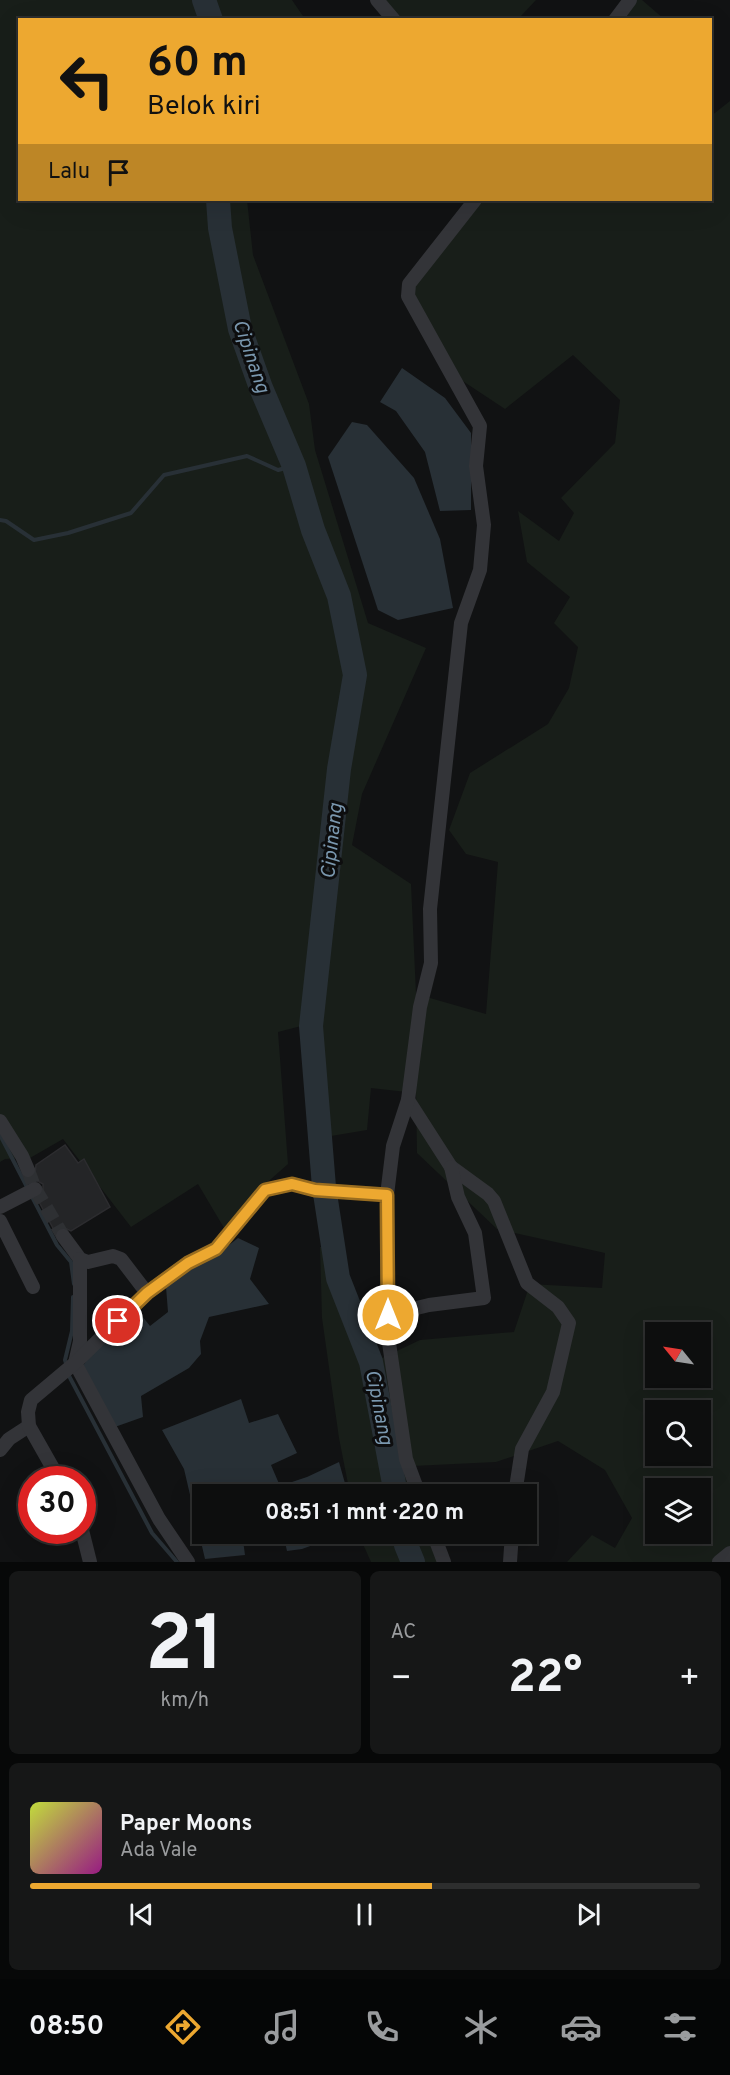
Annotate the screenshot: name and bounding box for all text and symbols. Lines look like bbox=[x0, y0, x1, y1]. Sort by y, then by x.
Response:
text: 60 m bbox=[147, 38, 248, 91]
icon: left bbox=[48, 42, 126, 120]
text: Belok kiri bbox=[147, 90, 261, 124]
icon: arrive bbox=[102, 156, 135, 189]
text: Lalu bbox=[48, 159, 90, 186]
water label: Cipinang bbox=[225, 316, 275, 398]
water label: Cipinang bbox=[316, 801, 350, 880]
position arrow bbox=[356, 1283, 420, 1347]
pin bbox=[92, 1295, 143, 1346]
icon: arrive bbox=[101, 1304, 134, 1337]
north arrow bbox=[645, 1322, 711, 1388]
map controls bbox=[645, 1322, 711, 1544]
water label: Cipinang bbox=[358, 1367, 398, 1448]
button: search bbox=[645, 1400, 711, 1466]
speed limit sign: 30 bbox=[18, 1466, 96, 1544]
button: layers bbox=[645, 1478, 711, 1544]
text: 08:51 · 1 mnt · 220 m bbox=[265, 1500, 464, 1527]
text: 21 bbox=[145, 1599, 224, 1698]
text: AC bbox=[391, 1620, 416, 1646]
text: 22° bbox=[508, 1651, 582, 1708]
text: − bbox=[391, 1659, 412, 1701]
text: + bbox=[679, 1659, 700, 1701]
text: km/h bbox=[160, 1688, 209, 1714]
text: Paper Moons bbox=[120, 1811, 252, 1838]
text: Ada Vale bbox=[120, 1838, 197, 1864]
icon: previous bbox=[125, 1898, 158, 1931]
icon: pause bbox=[348, 1898, 381, 1931]
icon: next bbox=[572, 1898, 605, 1931]
icon: directions bbox=[162, 2006, 204, 2048]
icon: music bbox=[261, 2006, 303, 2048]
icon: phone bbox=[361, 2006, 403, 2048]
icon: climate bbox=[460, 2006, 502, 2048]
icon: car bbox=[560, 2006, 602, 2048]
icon: filters bbox=[659, 2006, 701, 2048]
text: 08:50 bbox=[29, 2010, 104, 2044]

